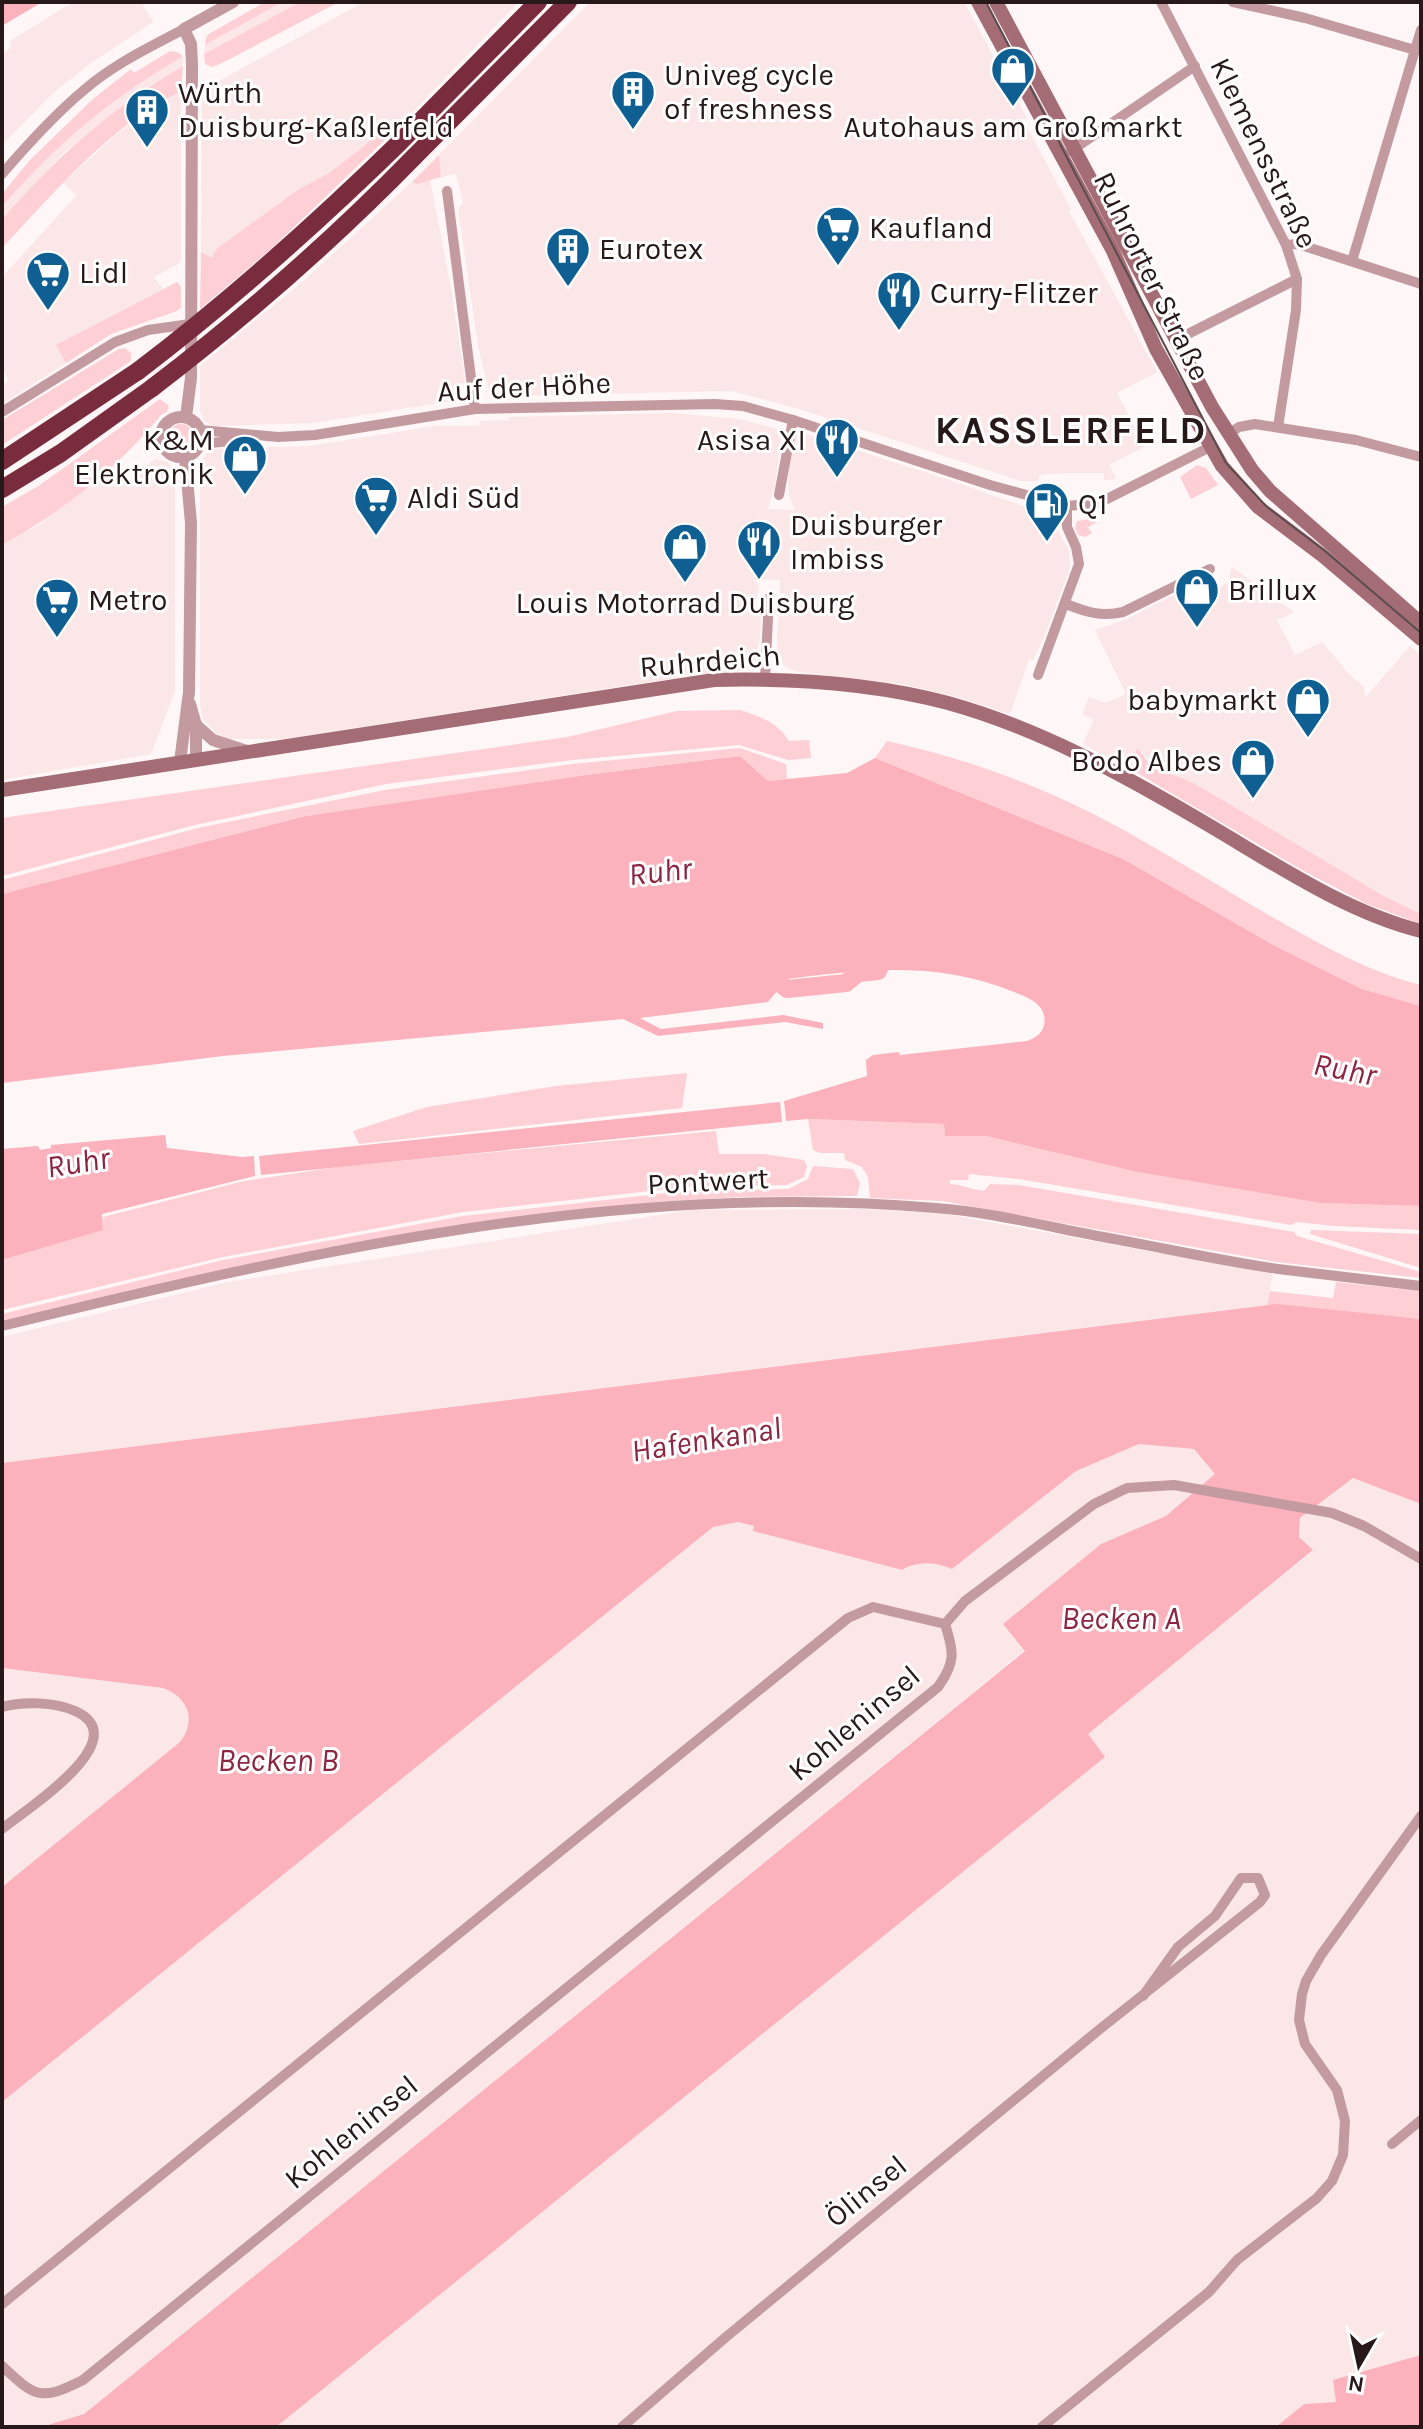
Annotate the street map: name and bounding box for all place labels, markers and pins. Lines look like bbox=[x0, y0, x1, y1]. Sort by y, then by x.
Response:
shop icon: Autohaus am Großmarkt bbox=[989, 45, 1037, 108]
place label: Univeg cycle of freshness bbox=[664, 57, 834, 127]
building icon: Univeg cycle of freshness bbox=[609, 68, 657, 131]
place label: Würth Duisburg-Kaßlerfeld bbox=[178, 75, 454, 145]
building icon: Würth Duisburg-Kaßlerfeld bbox=[123, 86, 171, 149]
place label: Autohaus am Großmarkt bbox=[843, 109, 1183, 145]
supermarket icon: Kaufland bbox=[814, 204, 862, 267]
place label: Kaufland bbox=[869, 210, 993, 246]
building icon: Eurotex bbox=[544, 225, 592, 288]
place label: Eurotex bbox=[599, 231, 703, 267]
supermarket icon: Lidl bbox=[24, 249, 72, 312]
place label: Lidl bbox=[79, 255, 128, 291]
restaurant icon: Curry-Flitzer bbox=[875, 269, 923, 332]
place label: Curry-Flitzer bbox=[930, 275, 1098, 311]
restaurant icon: Asisa XI bbox=[813, 416, 861, 479]
place label: K&M Elektronik bbox=[74, 422, 214, 492]
place label: Asisa XI bbox=[697, 422, 806, 458]
shop icon: K&M Elektronik bbox=[221, 433, 269, 496]
supermarket icon: Aldi Süd bbox=[352, 474, 400, 537]
place label: Aldi Süd bbox=[407, 480, 521, 516]
fuel station icon: Q1 bbox=[1023, 480, 1071, 543]
place label: Q1 bbox=[1078, 486, 1107, 522]
place label: Duisburger Imbiss bbox=[790, 507, 942, 577]
restaurant icon: Duisburger Imbiss bbox=[735, 518, 783, 581]
shop icon: Louis Motorrad Duisburg bbox=[661, 521, 709, 584]
shop icon: Brillux bbox=[1173, 566, 1221, 629]
place label: Brillux bbox=[1228, 572, 1317, 608]
supermarket icon: Metro bbox=[33, 576, 81, 639]
place label: Metro bbox=[88, 582, 167, 618]
place label: Louis Motorrad Duisburg bbox=[516, 585, 855, 621]
shop icon: babymarkt bbox=[1284, 676, 1332, 739]
place label: babymarkt bbox=[1127, 682, 1277, 718]
shop icon: Bodo Albes bbox=[1229, 737, 1277, 800]
place label: Bodo Albes bbox=[1071, 743, 1222, 779]

